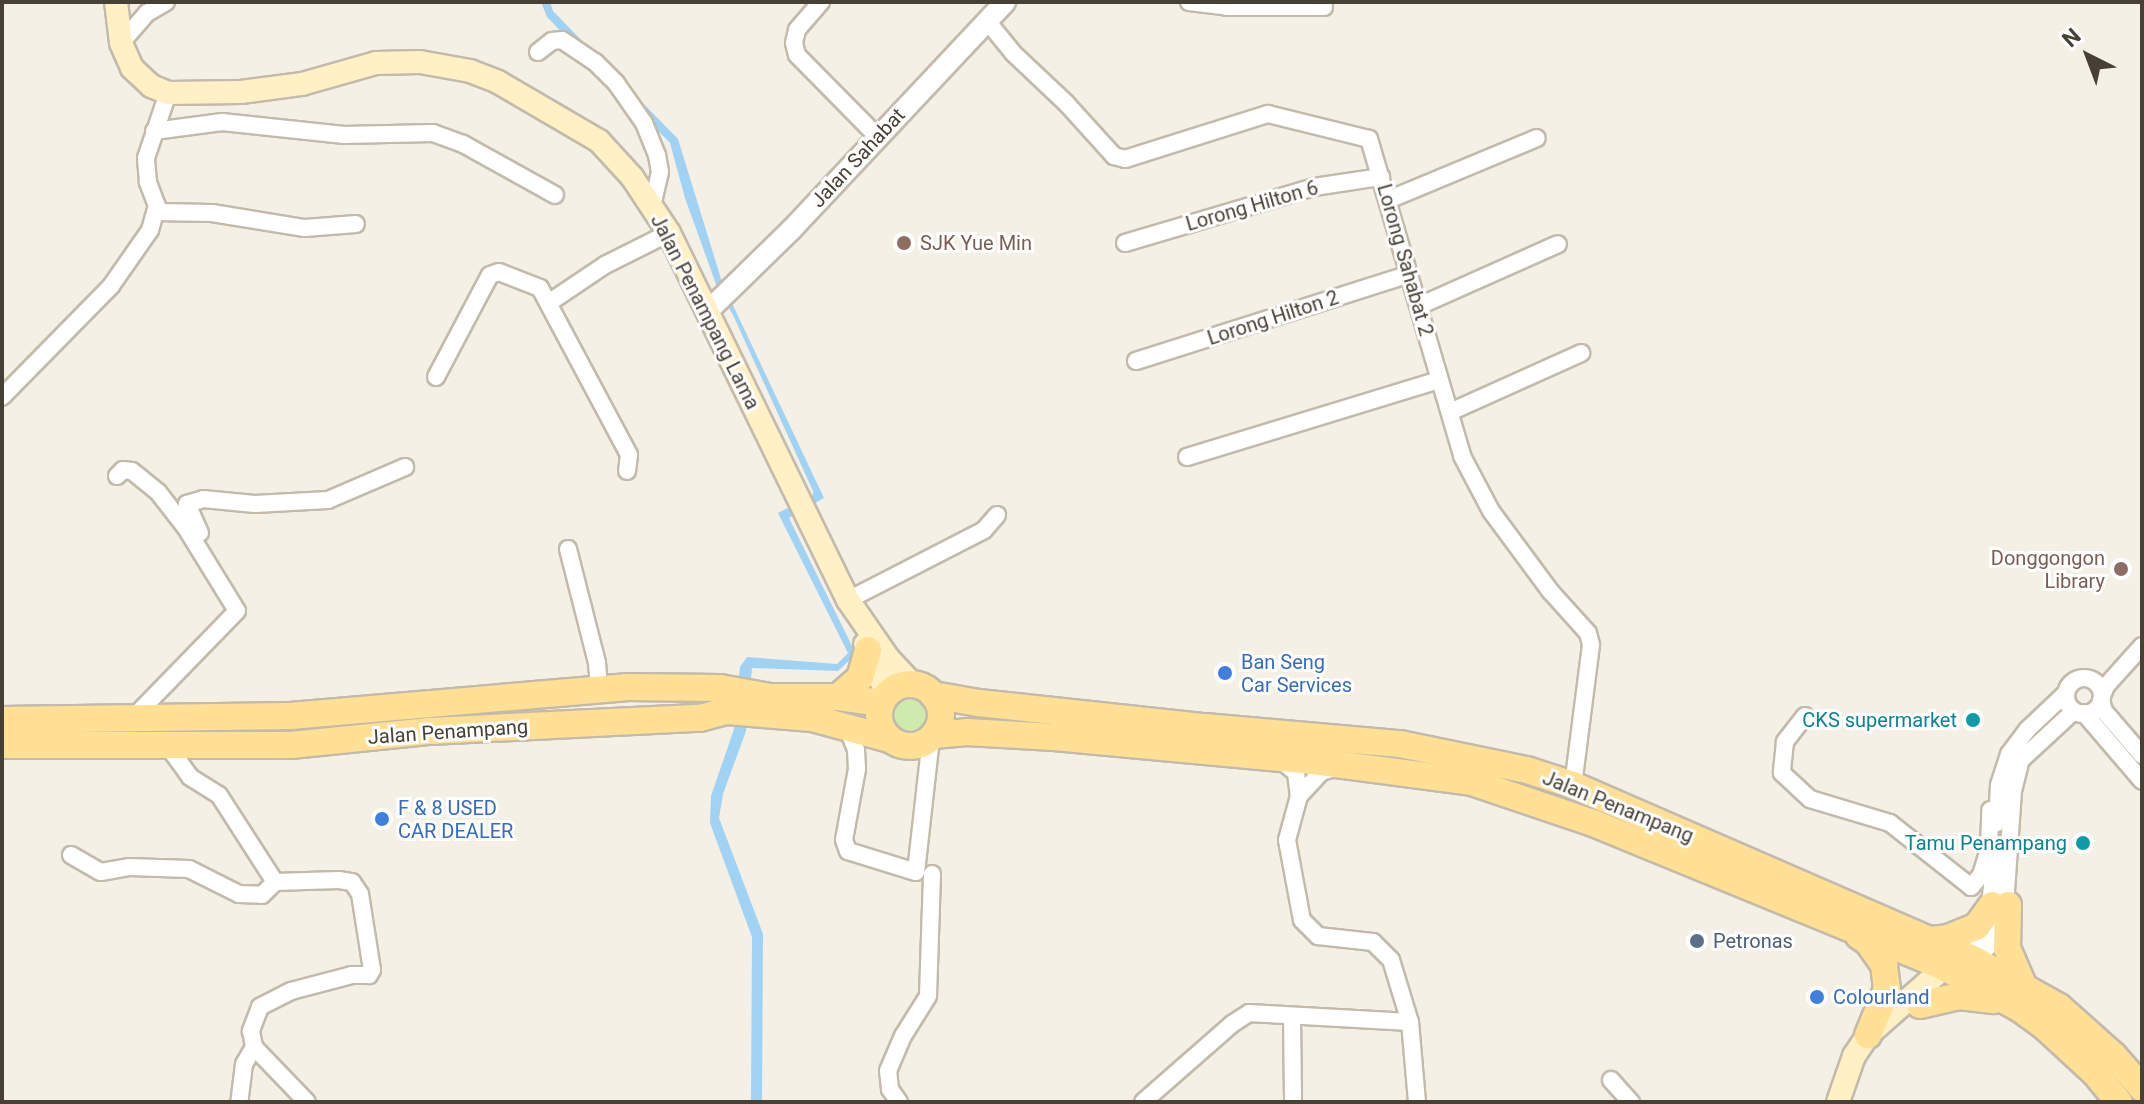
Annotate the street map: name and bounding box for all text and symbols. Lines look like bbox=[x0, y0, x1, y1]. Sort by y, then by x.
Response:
north arrow bbox=[2048, 16, 2128, 96]
text: N bbox=[2057, 23, 2086, 52]
street label: Jalan Sahabat bbox=[806, 103, 910, 213]
street label: Lorong Hilton 6 bbox=[1183, 176, 1321, 236]
street label: Lorong Sahabat 2 bbox=[1372, 181, 1438, 339]
street label: Jalan Penampang Lama bbox=[645, 210, 765, 414]
place label: SJK Yue Min bbox=[920, 231, 1032, 255]
marker: SJK Yue Min bbox=[895, 234, 913, 252]
street label: Lorong Hilton 2 bbox=[1204, 286, 1342, 350]
place label: Donggongon Library bbox=[1991, 546, 2105, 593]
marker: Donggongon Library bbox=[2112, 560, 2130, 578]
place label: Ban Seng Car Services bbox=[1241, 650, 1352, 697]
marker: Ban Seng Car Services bbox=[1216, 664, 1234, 682]
place label: CKS supermarket bbox=[1802, 708, 1957, 732]
marker: CKS supermarket bbox=[1964, 711, 1982, 729]
street label: Jalan Penampang bbox=[367, 714, 529, 750]
street label: Jalan Penampang bbox=[1539, 766, 1697, 848]
place label: F & 8 USED CAR DEALER bbox=[398, 796, 513, 843]
marker: F & 8 USED CAR DEALER bbox=[373, 810, 391, 828]
place label: Tamu Penampang bbox=[1905, 831, 2067, 855]
marker: Tamu Penampang bbox=[2074, 834, 2092, 852]
place label: Petronas bbox=[1713, 929, 1793, 953]
marker: Petronas bbox=[1688, 932, 1706, 950]
place label: Colourland bbox=[1833, 985, 1930, 1009]
marker: Colourland bbox=[1808, 988, 1826, 1006]

